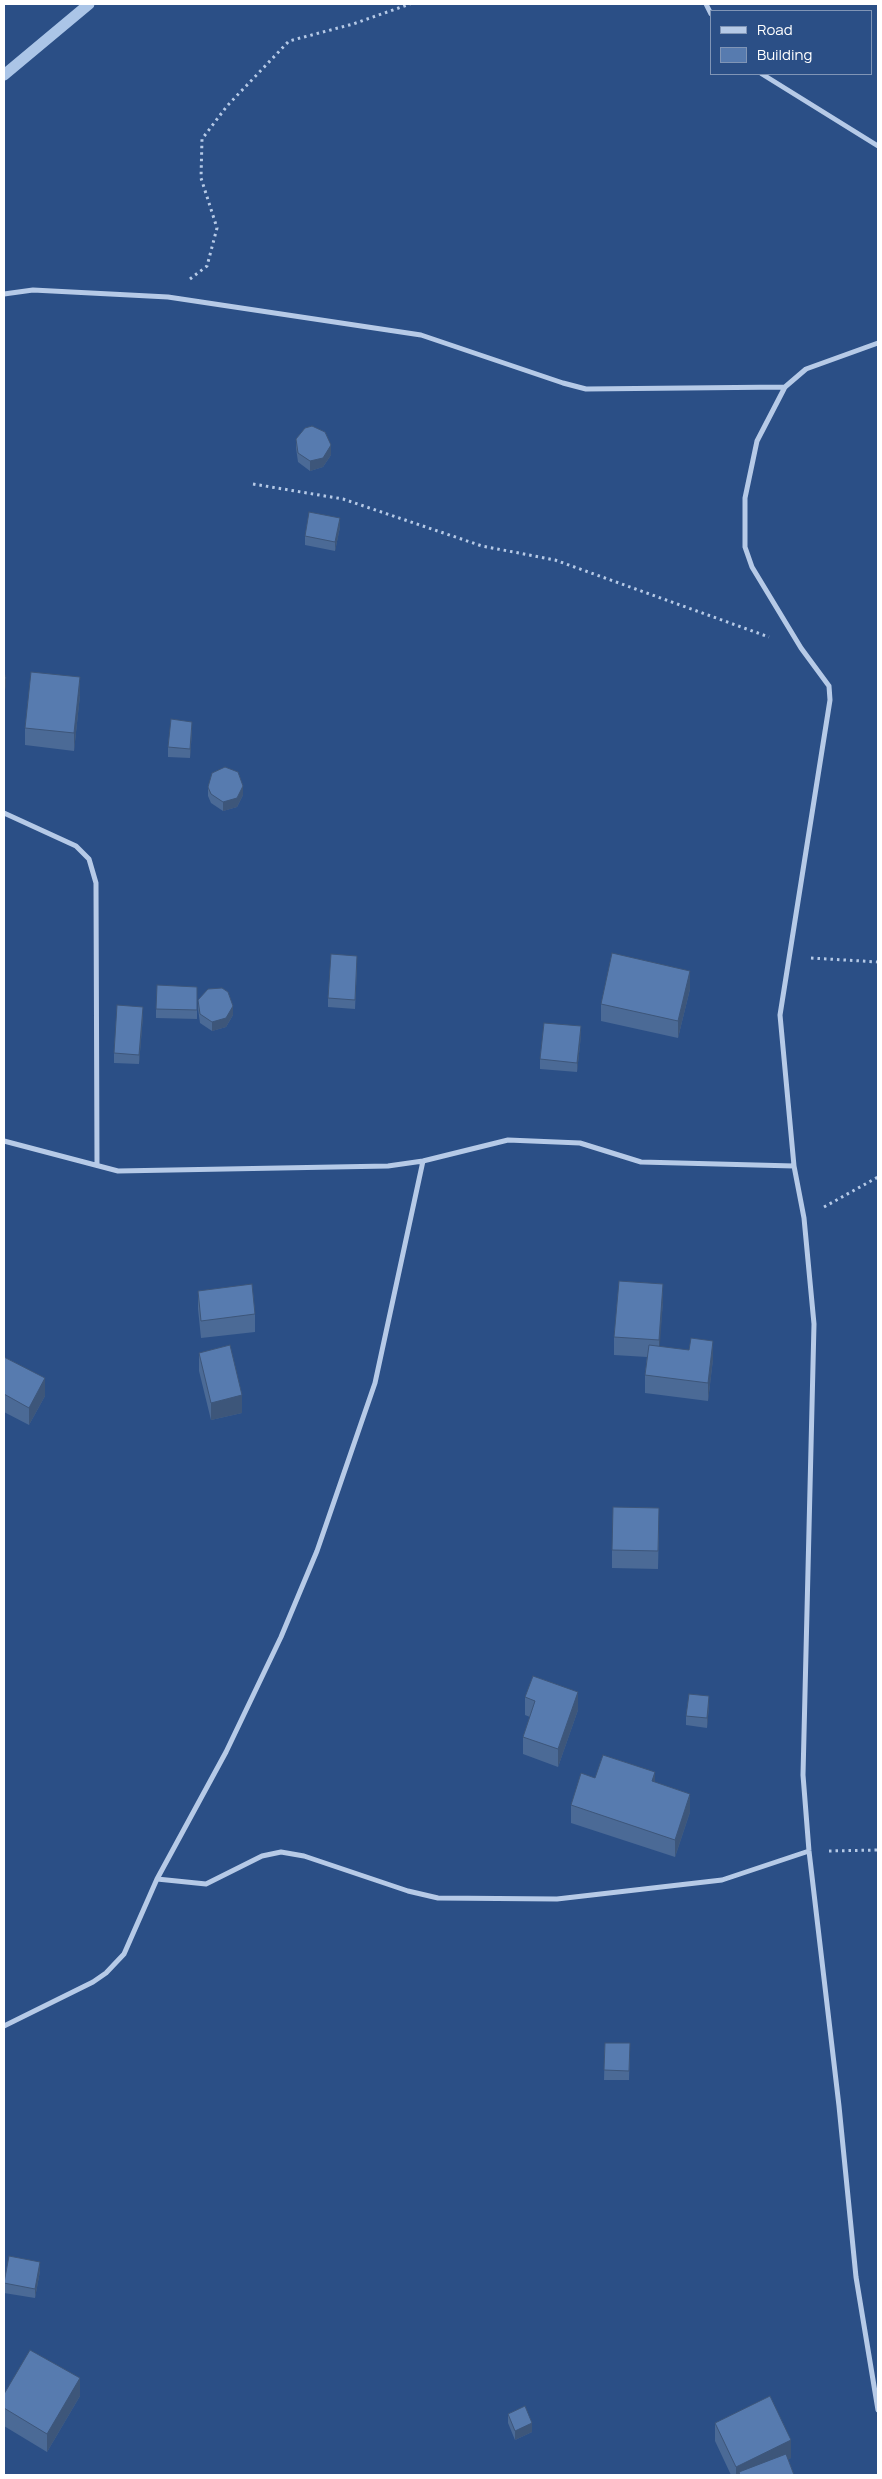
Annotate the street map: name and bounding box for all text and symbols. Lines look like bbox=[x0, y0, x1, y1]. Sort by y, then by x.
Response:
legend bbox=[710, 10, 872, 75]
text: Road bbox=[757, 19, 793, 40]
text: Building bbox=[757, 44, 812, 65]

